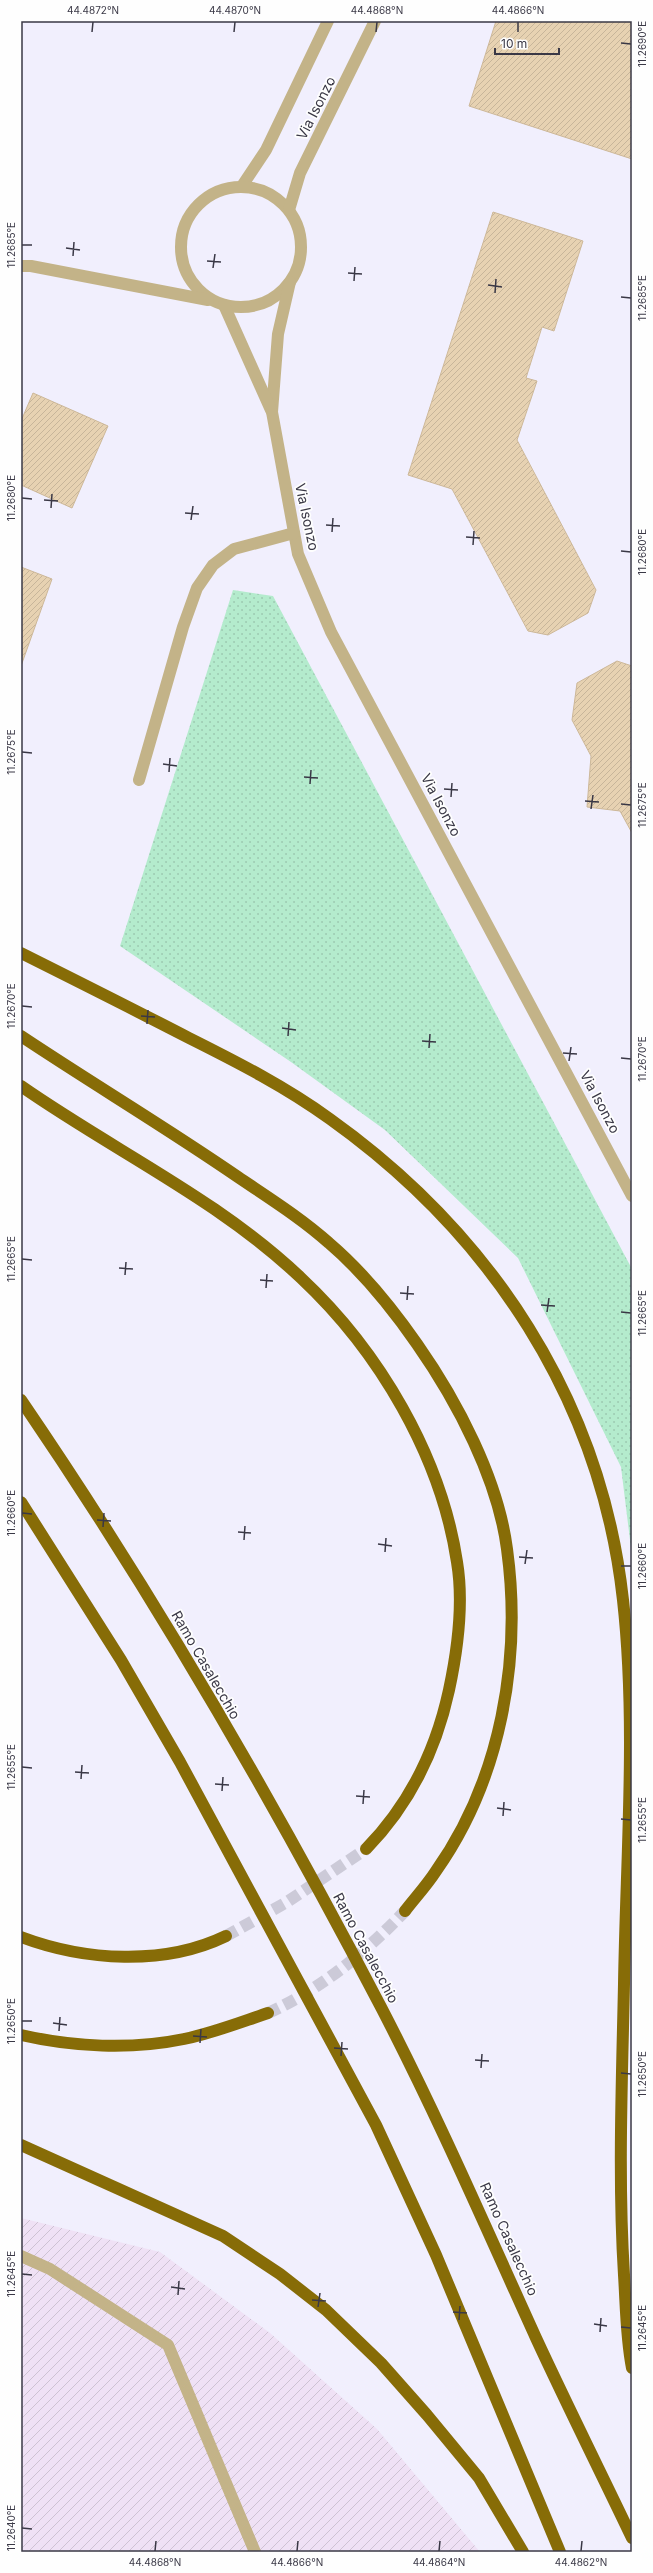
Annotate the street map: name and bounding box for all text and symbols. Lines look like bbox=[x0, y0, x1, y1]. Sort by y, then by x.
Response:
text: 44.4872°N bbox=[67, 4, 119, 16]
text: 44.4870°N bbox=[209, 4, 261, 16]
text: 44.4868°N bbox=[351, 4, 403, 16]
text: 44.4866°N bbox=[492, 4, 544, 16]
text: 11.2690°E bbox=[636, 21, 648, 67]
scale bar bbox=[495, 30, 559, 56]
text: 10 m bbox=[501, 36, 527, 51]
street label: Via Isonzo bbox=[292, 73, 339, 142]
text: 11.2685°E bbox=[5, 222, 17, 268]
text: 11.2685°E bbox=[636, 275, 648, 321]
text: 11.2680°E bbox=[5, 475, 17, 521]
street label: Via Isonzo bbox=[292, 482, 323, 552]
text: 11.2680°E bbox=[636, 529, 648, 575]
text: 11.2675°E bbox=[5, 729, 17, 775]
street label: Via Isonzo bbox=[418, 770, 465, 839]
text: 11.2675°E bbox=[636, 782, 648, 828]
text: 11.2670°E bbox=[5, 983, 17, 1029]
text: 11.2670°E bbox=[636, 1036, 648, 1082]
street label: Via Isonzo bbox=[577, 1067, 624, 1136]
text: 11.2665°E bbox=[5, 1236, 17, 1282]
text: 11.2665°E bbox=[636, 1290, 648, 1336]
text: 11.2660°E bbox=[5, 1490, 17, 1536]
text: 11.2660°E bbox=[636, 1543, 648, 1589]
street label: Ramo Casalecchio bbox=[168, 1608, 244, 1722]
text: 11.2655°E bbox=[5, 1744, 17, 1790]
text: 11.2655°E bbox=[636, 1797, 648, 1843]
street label: Ramo Casalecchio bbox=[330, 1890, 403, 2006]
text: 11.2650°E bbox=[5, 1998, 17, 2044]
text: 11.2650°E bbox=[636, 2051, 648, 2097]
street label: Ramo Casalecchio bbox=[477, 2179, 542, 2298]
text: 11.2645°E bbox=[5, 2251, 17, 2297]
text: 11.2645°E bbox=[636, 2305, 648, 2351]
text: 11.2640°E bbox=[5, 2505, 17, 2551]
text: 44.4868°N bbox=[129, 2556, 181, 2568]
text: 44.4866°N bbox=[271, 2556, 323, 2568]
text: 44.4864°N bbox=[413, 2556, 465, 2568]
text: 44.4862°N bbox=[555, 2556, 607, 2568]

